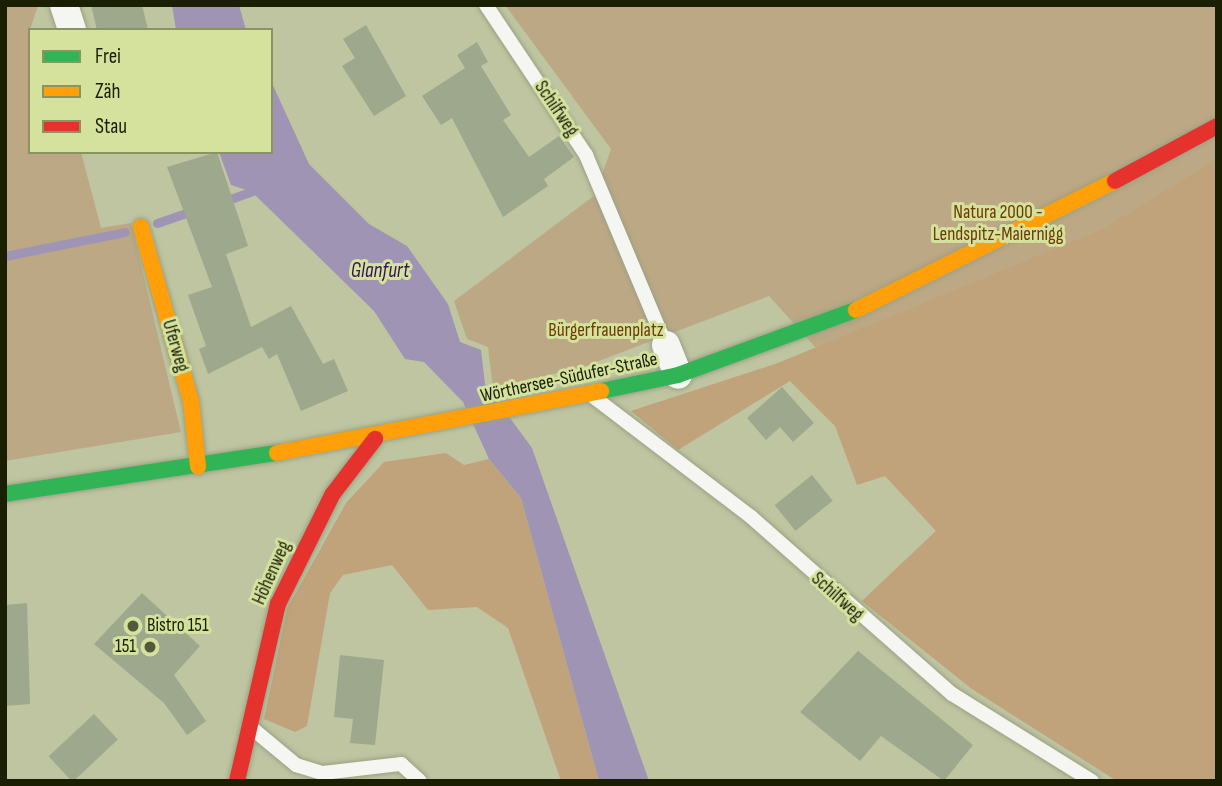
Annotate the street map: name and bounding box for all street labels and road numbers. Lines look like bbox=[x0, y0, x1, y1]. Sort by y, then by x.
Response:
street label: Schilfweg bbox=[529, 77, 583, 141]
street label: Uferweg bbox=[157, 317, 193, 375]
street label: Wörthersee-Südufer-Straße bbox=[479, 348, 659, 408]
street label: Höhenweg bbox=[248, 538, 296, 608]
street label: Schilfweg bbox=[806, 568, 868, 626]

